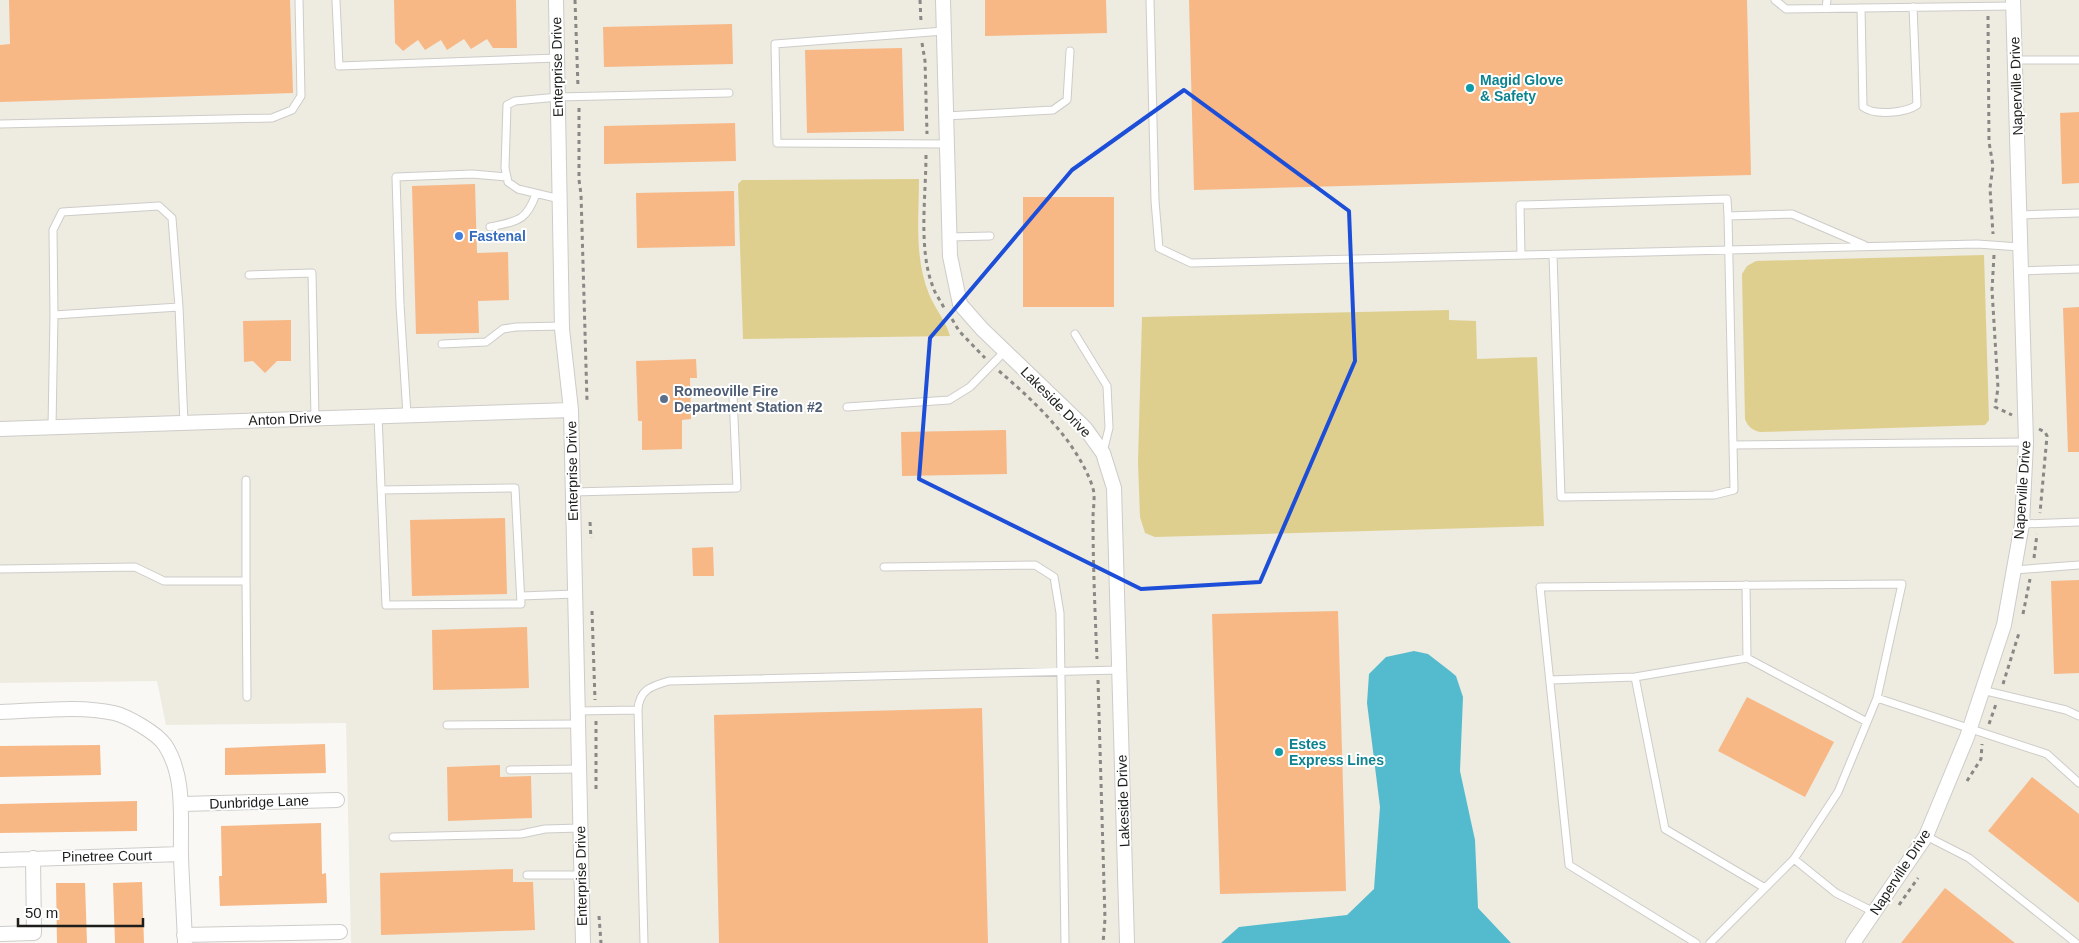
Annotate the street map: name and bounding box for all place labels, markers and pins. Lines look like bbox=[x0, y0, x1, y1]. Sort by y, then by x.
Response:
place label: Magid Glove & Safety bbox=[1480, 72, 1563, 104]
marker: Magid Glove & Safety bbox=[1464, 82, 1476, 94]
place label: Fastenal bbox=[469, 228, 526, 244]
marker: Fastenal bbox=[453, 230, 465, 242]
place label: Romeoville Fire Department Station #2 bbox=[674, 383, 823, 415]
marker: Romeoville Fire Department Station #2 bbox=[658, 393, 670, 405]
place label: Estes Express Lines bbox=[1289, 736, 1384, 768]
marker: Estes Express Lines bbox=[1273, 746, 1285, 758]

